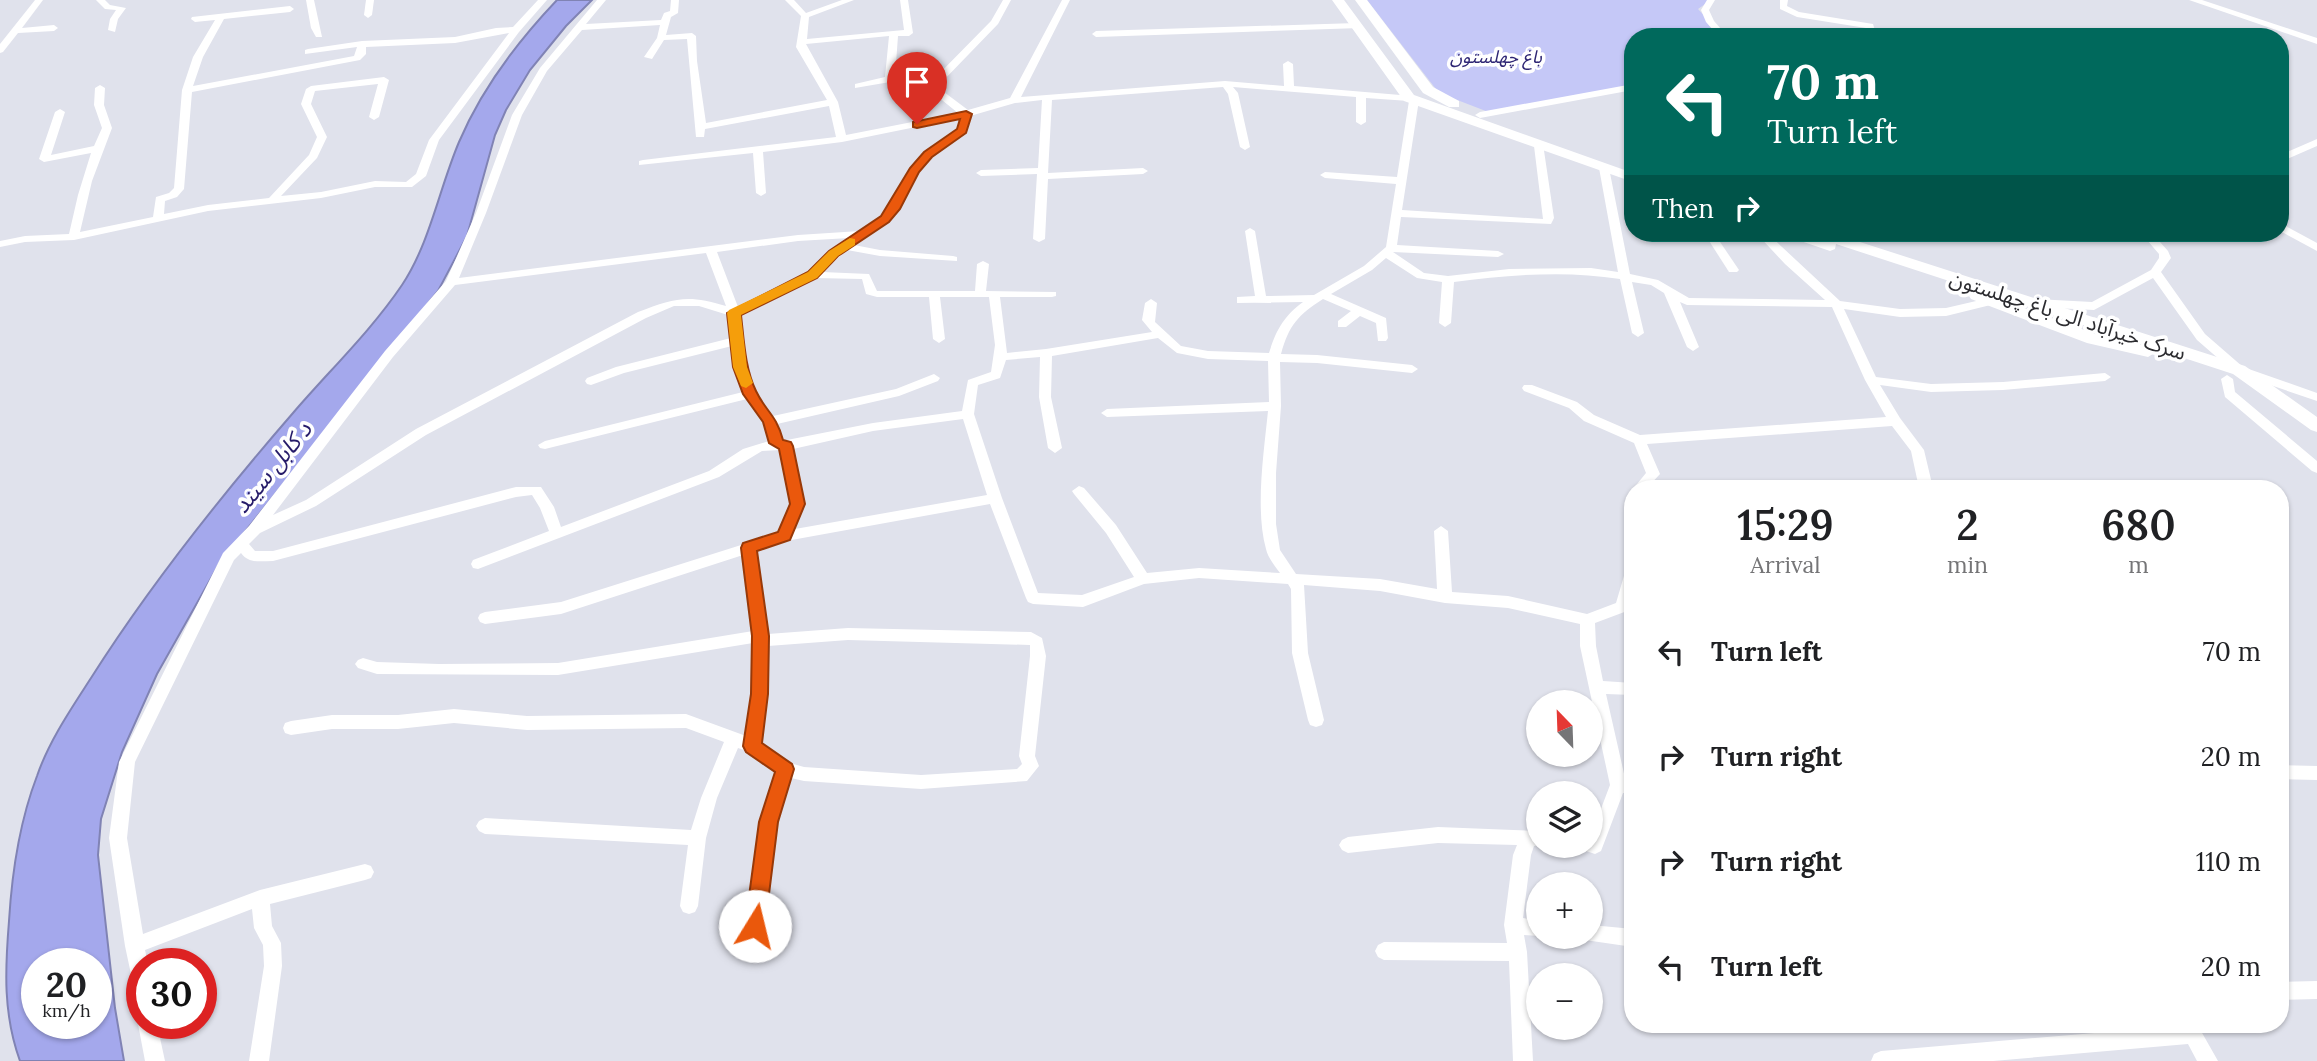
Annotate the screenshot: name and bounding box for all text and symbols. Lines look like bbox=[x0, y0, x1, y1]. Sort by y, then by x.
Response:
park label: باغ چهلستون bbox=[1450, 45, 1542, 71]
text: 70 m bbox=[1767, 50, 1879, 112]
pin bbox=[887, 52, 947, 124]
icon: left bbox=[1652, 56, 1743, 147]
icon: arrive bbox=[898, 63, 936, 101]
text: Turn left bbox=[1767, 111, 1897, 152]
icon: right bbox=[1728, 189, 1766, 227]
text: Then bbox=[1652, 192, 1714, 225]
street label: سرک خیرآباد الی باغ چهلستون bbox=[1946, 264, 2190, 368]
water label: د کابل سيند bbox=[226, 415, 318, 518]
text: 15:29 bbox=[1737, 498, 1834, 552]
text: 2 bbox=[1956, 498, 1979, 552]
text: 680 bbox=[2101, 498, 2176, 552]
text: Arrival bbox=[1750, 550, 1821, 579]
text: min bbox=[1947, 550, 1988, 579]
text: m bbox=[2128, 550, 2149, 579]
icon: left bbox=[1652, 633, 1690, 671]
text: Turn left bbox=[1711, 635, 1822, 668]
text: 70 m bbox=[2203, 635, 2261, 668]
north arrow bbox=[1526, 690, 1603, 766]
map controls bbox=[1526, 690, 1603, 1040]
icon: right bbox=[1652, 738, 1690, 776]
text: Turn right bbox=[1711, 740, 1842, 773]
text: 20 m bbox=[2201, 740, 2261, 773]
button: layers bbox=[1526, 781, 1603, 858]
icon: right bbox=[1652, 843, 1690, 881]
text: Turn right bbox=[1711, 845, 1842, 878]
text: 110 m bbox=[2196, 845, 2261, 878]
button: + bbox=[1526, 872, 1603, 949]
position arrow bbox=[718, 889, 792, 963]
speed limit sign: 30 bbox=[126, 948, 217, 1039]
icon: left bbox=[1652, 948, 1690, 986]
text: Turn left bbox=[1711, 950, 1822, 983]
text: 20 m bbox=[2201, 950, 2261, 983]
text: 20 bbox=[46, 962, 87, 1007]
button: − bbox=[1526, 963, 1603, 1040]
text: km/h bbox=[42, 999, 91, 1022]

